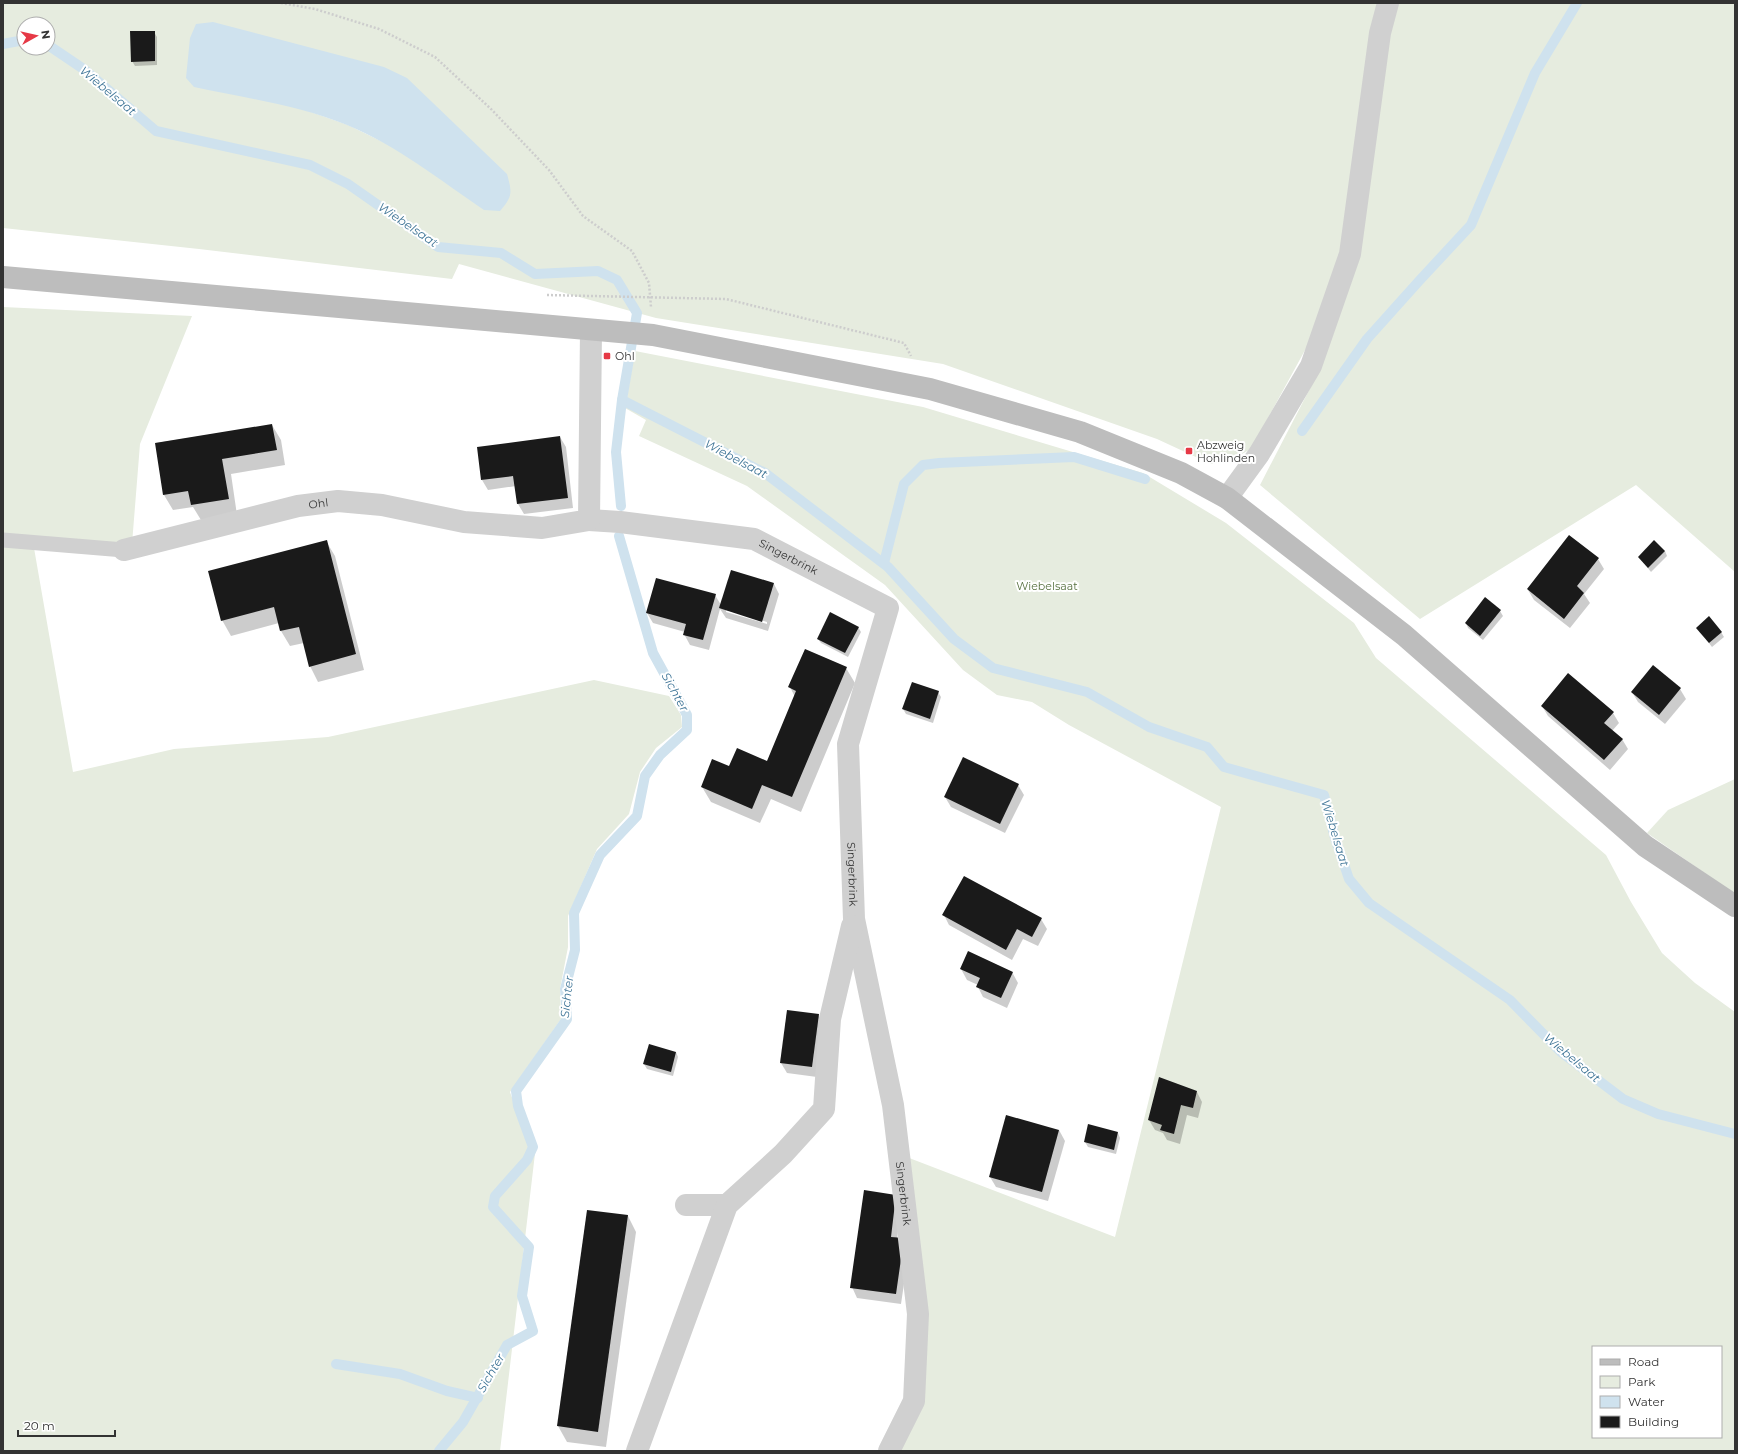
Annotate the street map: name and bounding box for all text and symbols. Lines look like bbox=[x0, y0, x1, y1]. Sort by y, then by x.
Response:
north arrow bbox=[16, 16, 56, 56]
text: N bbox=[38, 29, 53, 40]
water label: Wiebelsaat bbox=[77, 63, 140, 119]
water label: Wiebelsaat bbox=[375, 199, 441, 250]
place label: Ohl bbox=[615, 349, 635, 363]
marker: Ohl bbox=[602, 351, 612, 361]
water label: Wiebelsaat bbox=[702, 436, 770, 481]
place label: Abzweig Hohlinden bbox=[1197, 438, 1255, 465]
marker: Abzweig Hohlinden bbox=[1184, 446, 1194, 456]
street label: Ohl bbox=[308, 495, 329, 512]
street label: Singerbrink bbox=[757, 536, 821, 578]
park label: Wiebelsaat bbox=[1016, 579, 1078, 593]
water label: Sichter bbox=[659, 670, 692, 714]
water label: Wiebelsaat bbox=[1318, 798, 1353, 868]
street label: Singerbrink bbox=[844, 842, 861, 907]
water label: Sichter bbox=[557, 975, 576, 1019]
water label: Wiebelsaat bbox=[1541, 1030, 1604, 1086]
street label: Singerbrink bbox=[893, 1161, 914, 1227]
legend bbox=[1592, 1346, 1722, 1438]
water label: Sichter bbox=[474, 1351, 508, 1395]
text: Road bbox=[1628, 1354, 1659, 1369]
text: Park bbox=[1628, 1374, 1656, 1389]
text: Water bbox=[1628, 1394, 1665, 1409]
scale bar bbox=[18, 1412, 115, 1438]
text: Building bbox=[1628, 1414, 1679, 1429]
text: 20 m bbox=[24, 1418, 55, 1433]

